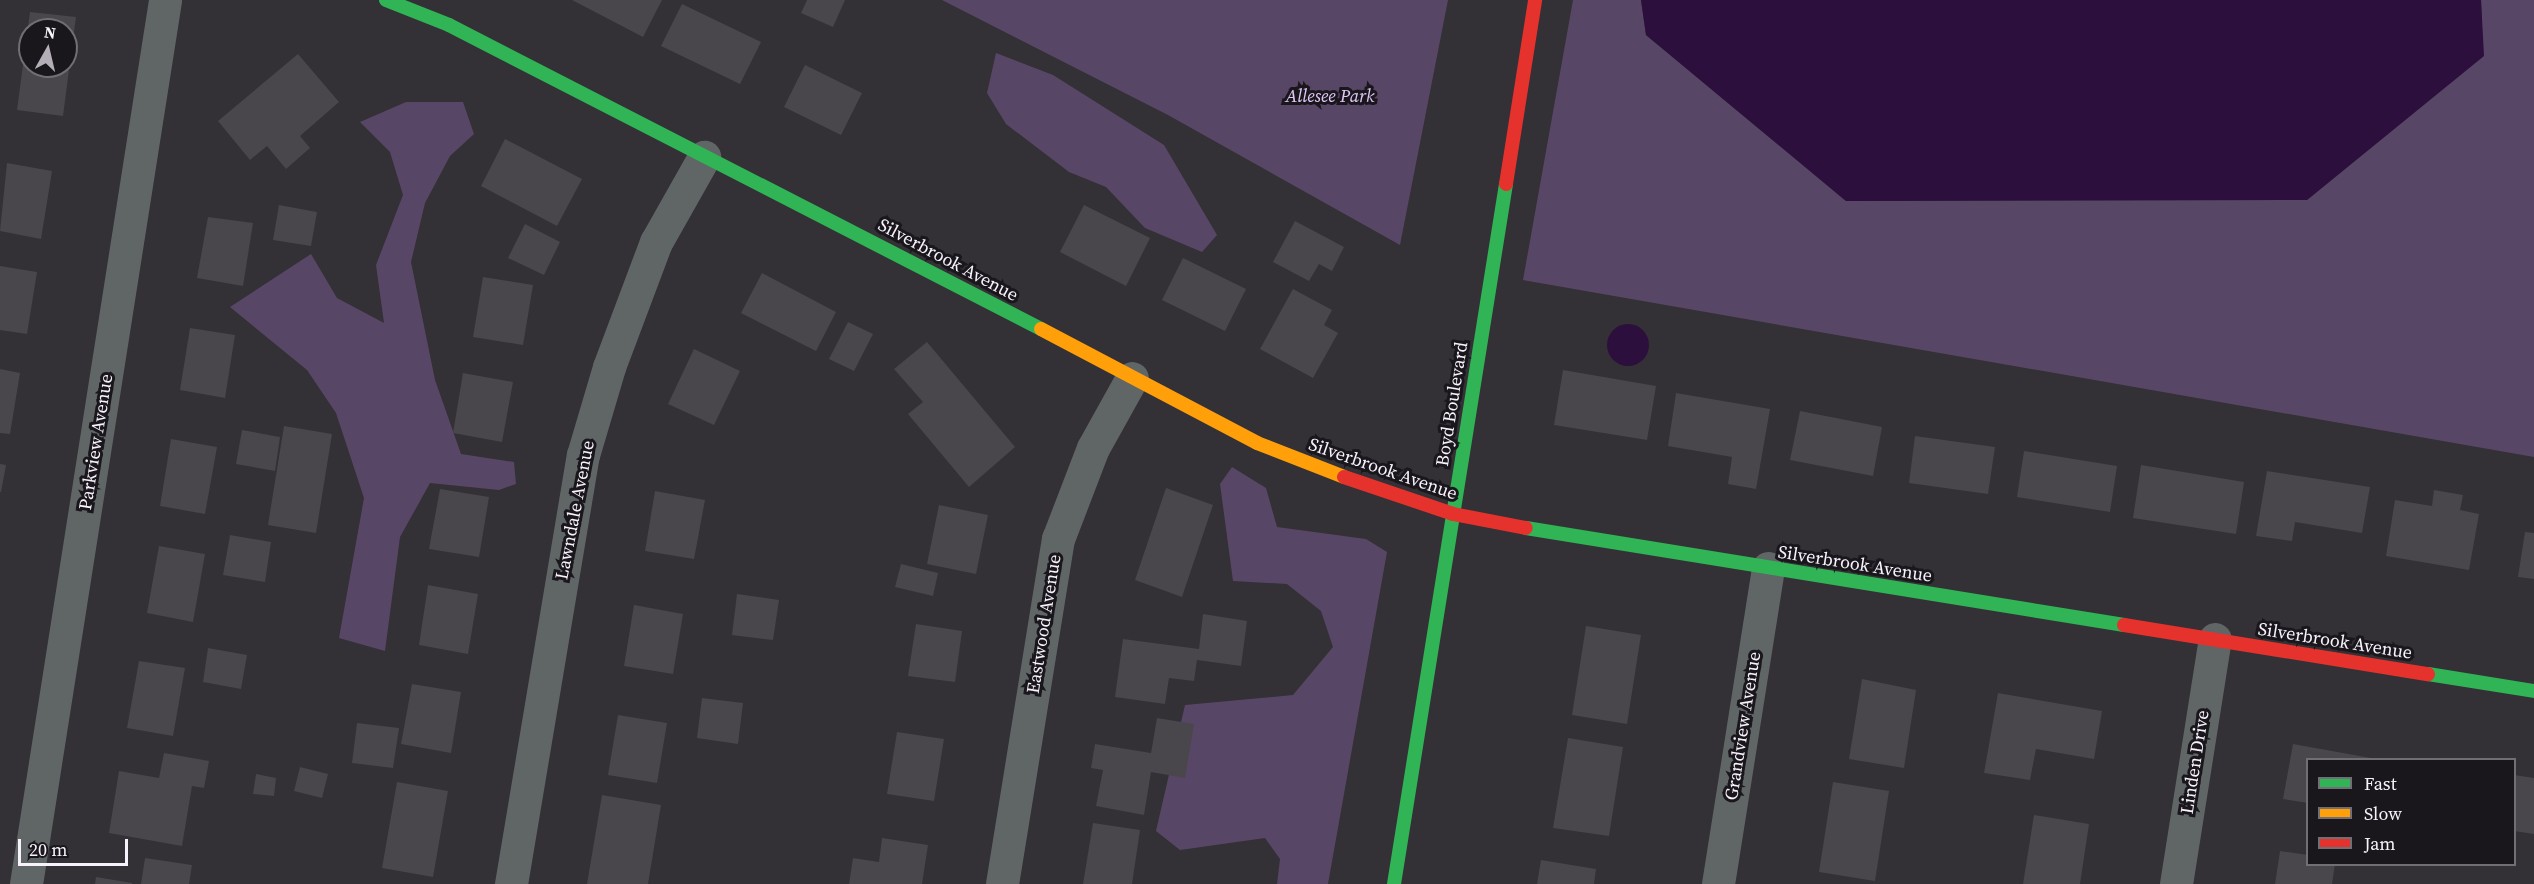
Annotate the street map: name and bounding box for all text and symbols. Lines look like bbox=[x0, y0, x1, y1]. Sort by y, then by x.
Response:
north arrow bbox=[18, 18, 78, 78]
text: N bbox=[43, 20, 58, 44]
park label: Allesee Park bbox=[1286, 85, 1374, 107]
street label: Silverbrook Avenue bbox=[874, 214, 1022, 306]
street label: Boyd Boulevard bbox=[1432, 340, 1472, 468]
street label: Parkview Avenue bbox=[75, 372, 117, 512]
street label: Silverbrook Avenue bbox=[1306, 433, 1460, 505]
street label: Lawndale Avenue bbox=[551, 439, 599, 581]
street label: Silverbrook Avenue bbox=[1776, 541, 1934, 587]
street label: Eastwood Avenue bbox=[1022, 553, 1066, 695]
street label: Silverbrook Avenue bbox=[2256, 618, 2414, 664]
street label: Grandview Avenue bbox=[1721, 650, 1765, 802]
street label: Linden Drive bbox=[2176, 709, 2214, 815]
legend bbox=[2306, 758, 2516, 866]
text: Fast bbox=[2364, 771, 2397, 796]
text: Slow bbox=[2364, 801, 2402, 826]
scale bar bbox=[21, 827, 130, 865]
text: Jam bbox=[2364, 831, 2396, 856]
text: 20 m bbox=[29, 837, 67, 862]

